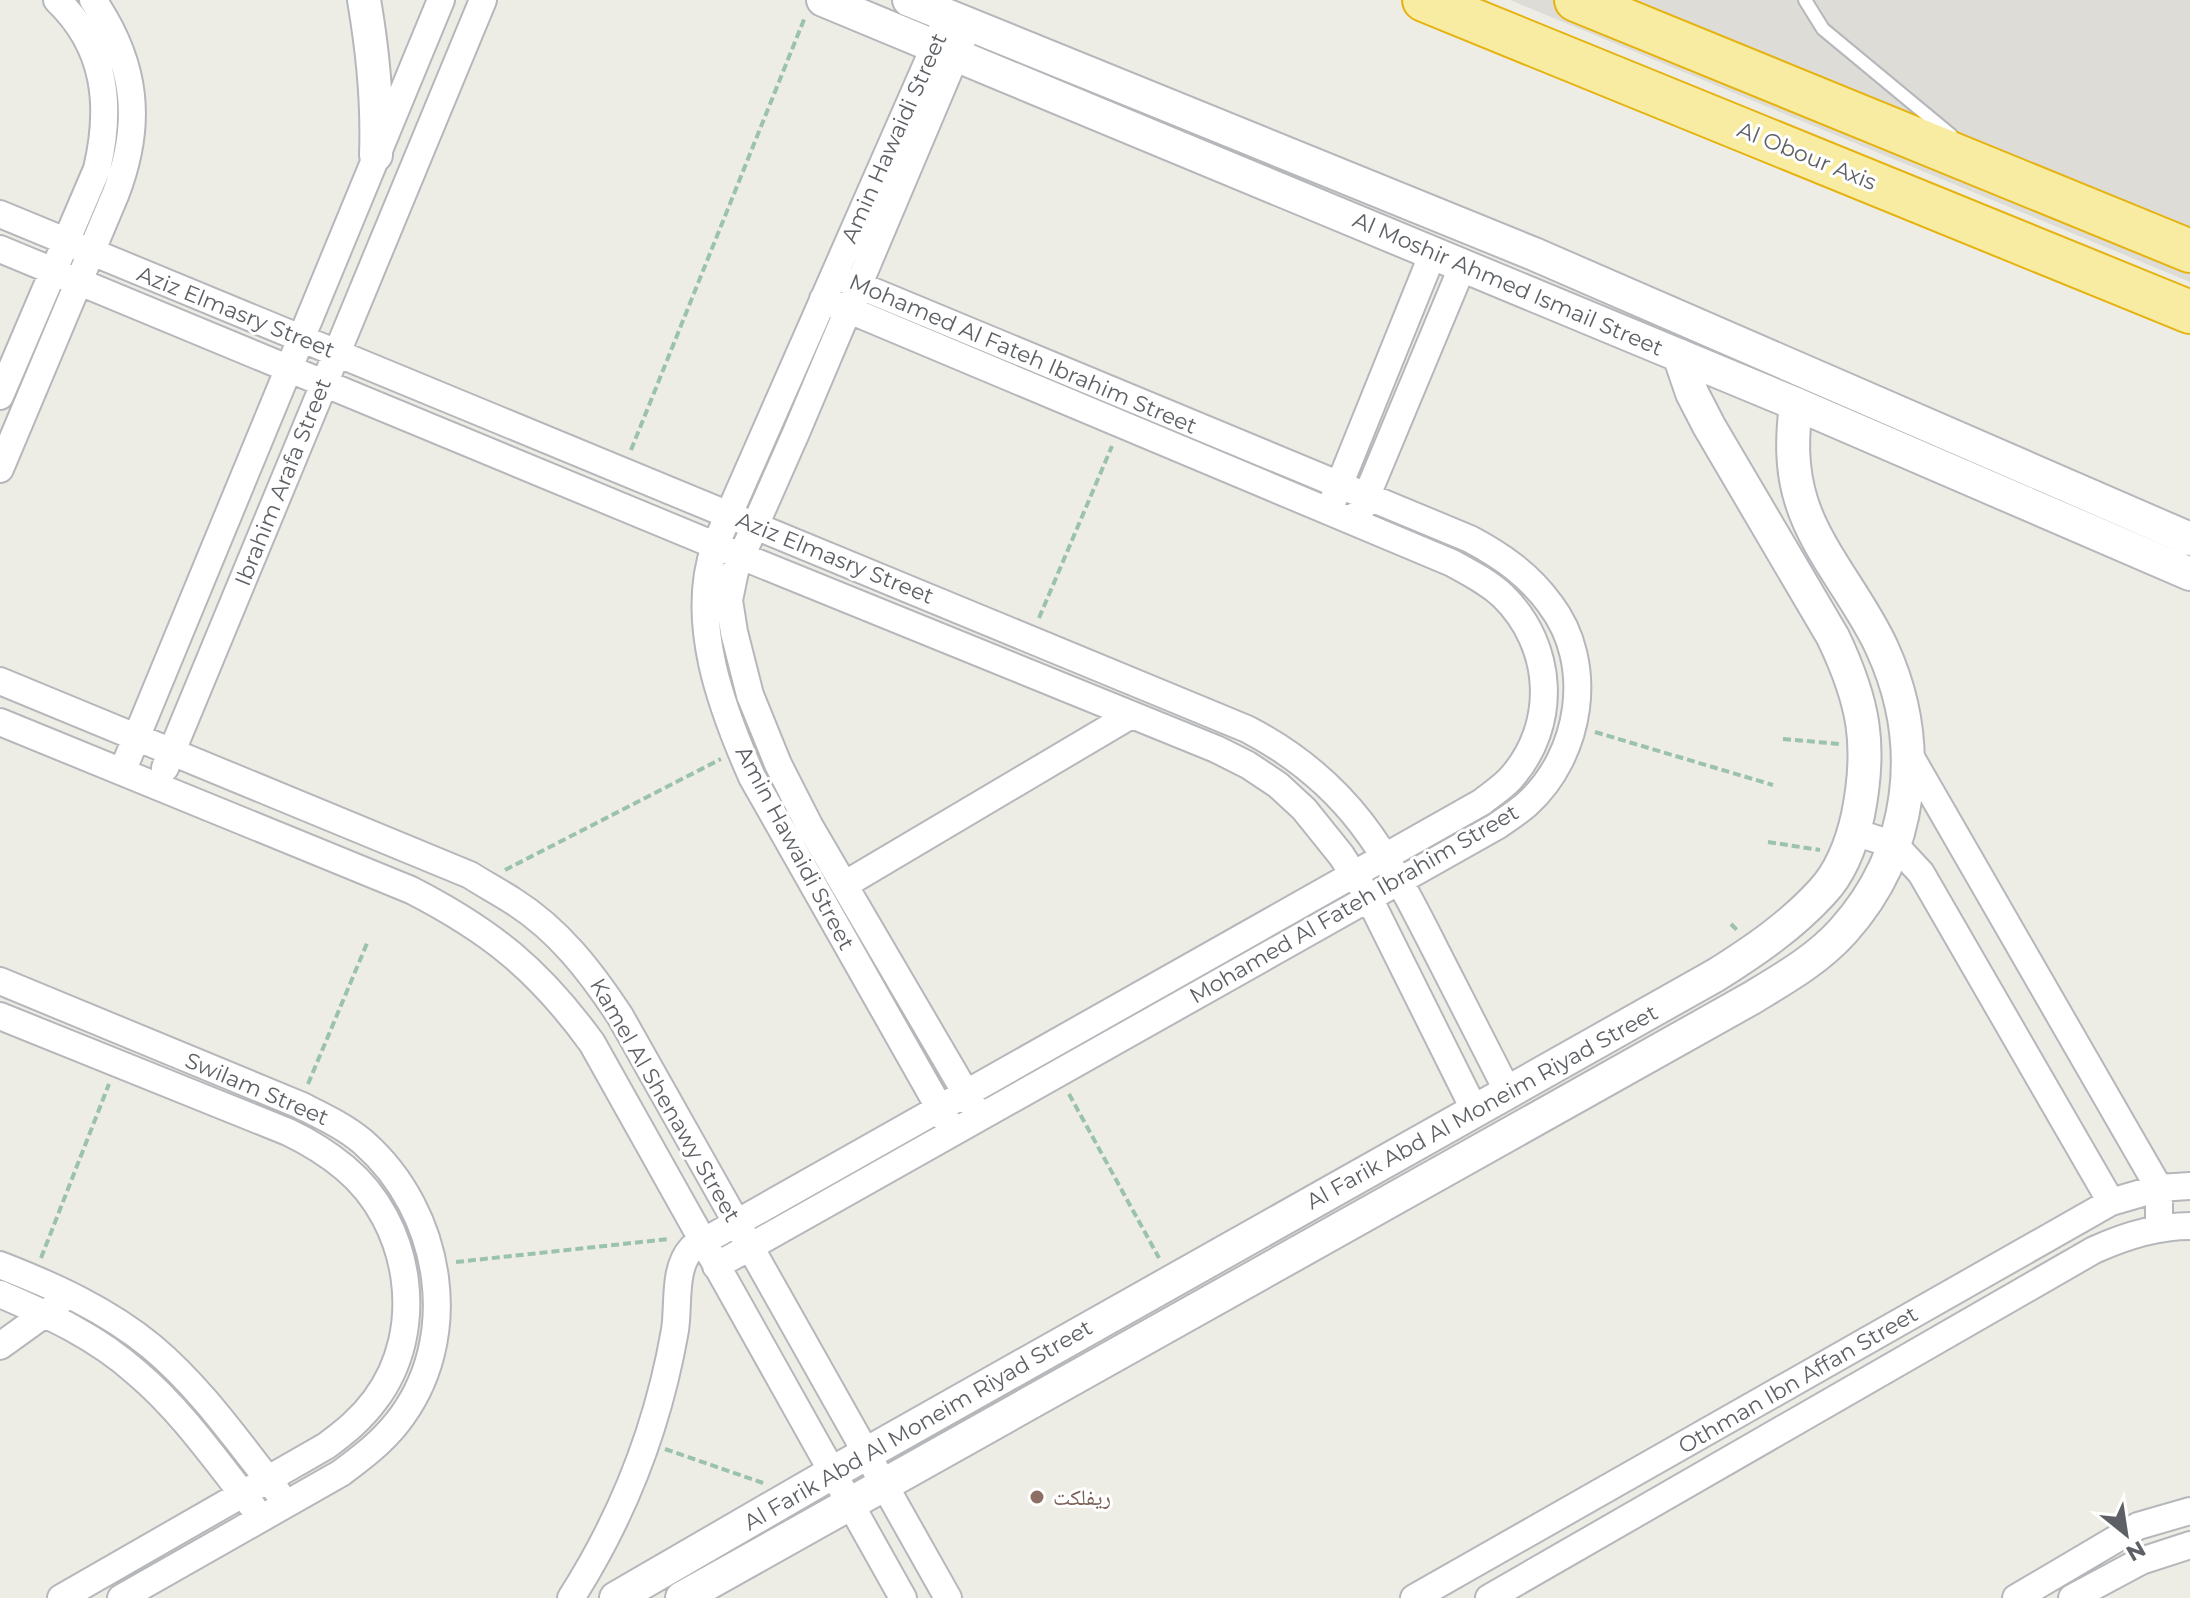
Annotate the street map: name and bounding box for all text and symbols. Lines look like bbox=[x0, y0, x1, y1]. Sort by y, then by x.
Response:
street label: Amin Hawaidi Street bbox=[835, 29, 953, 247]
street label: Al Obour Axis bbox=[1734, 116, 1881, 196]
street label: Al Moshir Ahmed Ismail Street bbox=[1349, 206, 1667, 362]
street label: Aziz Elmasry Street bbox=[133, 260, 339, 364]
street label: Mohamed Al Fateh Ibrahim Street bbox=[845, 268, 1201, 440]
street label: Ibrahim Arafa Street bbox=[229, 374, 337, 590]
street label: Aziz Elmasry Street bbox=[732, 506, 938, 610]
street label: Amin Hawaidi Street bbox=[730, 741, 860, 955]
street label: Mohamed Al Fateh Ibrahim Street bbox=[1185, 798, 1523, 1009]
street label: Kamel Al Shenawy Street bbox=[584, 973, 746, 1227]
street label: Al Farik Abd Al Moneim Riyad Street bbox=[1302, 999, 1662, 1215]
street label: Swilam Street bbox=[181, 1047, 333, 1131]
street label: Othman Ibn Affan Street bbox=[1673, 1300, 1923, 1460]
street label: Al Farik Abd Al Moneim Riyad Street bbox=[739, 1314, 1097, 1536]
place label: ريفلكت bbox=[1053, 1484, 1111, 1511]
marker: ريفلكت bbox=[1028, 1488, 1046, 1506]
north arrow bbox=[2086, 1494, 2166, 1574]
text: N bbox=[2121, 1535, 2150, 1567]

